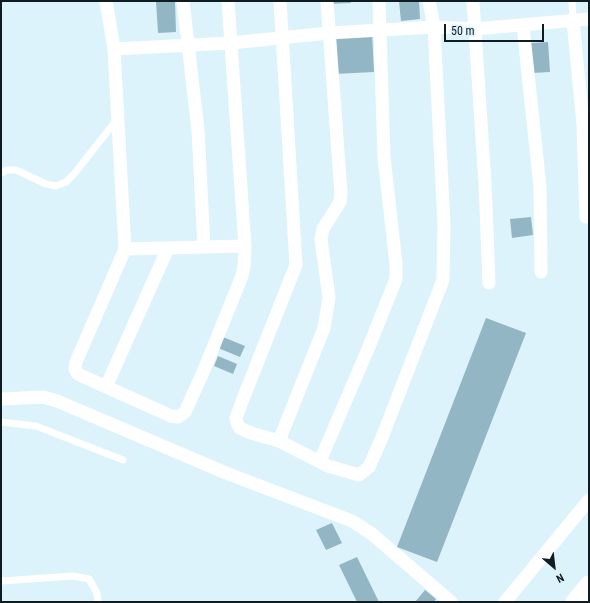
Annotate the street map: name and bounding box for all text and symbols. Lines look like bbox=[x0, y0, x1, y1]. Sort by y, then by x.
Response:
scale bar bbox=[446, 16, 546, 42]
text: 50 m bbox=[451, 24, 475, 38]
north arrow bbox=[534, 547, 574, 587]
text: N bbox=[554, 571, 566, 585]

